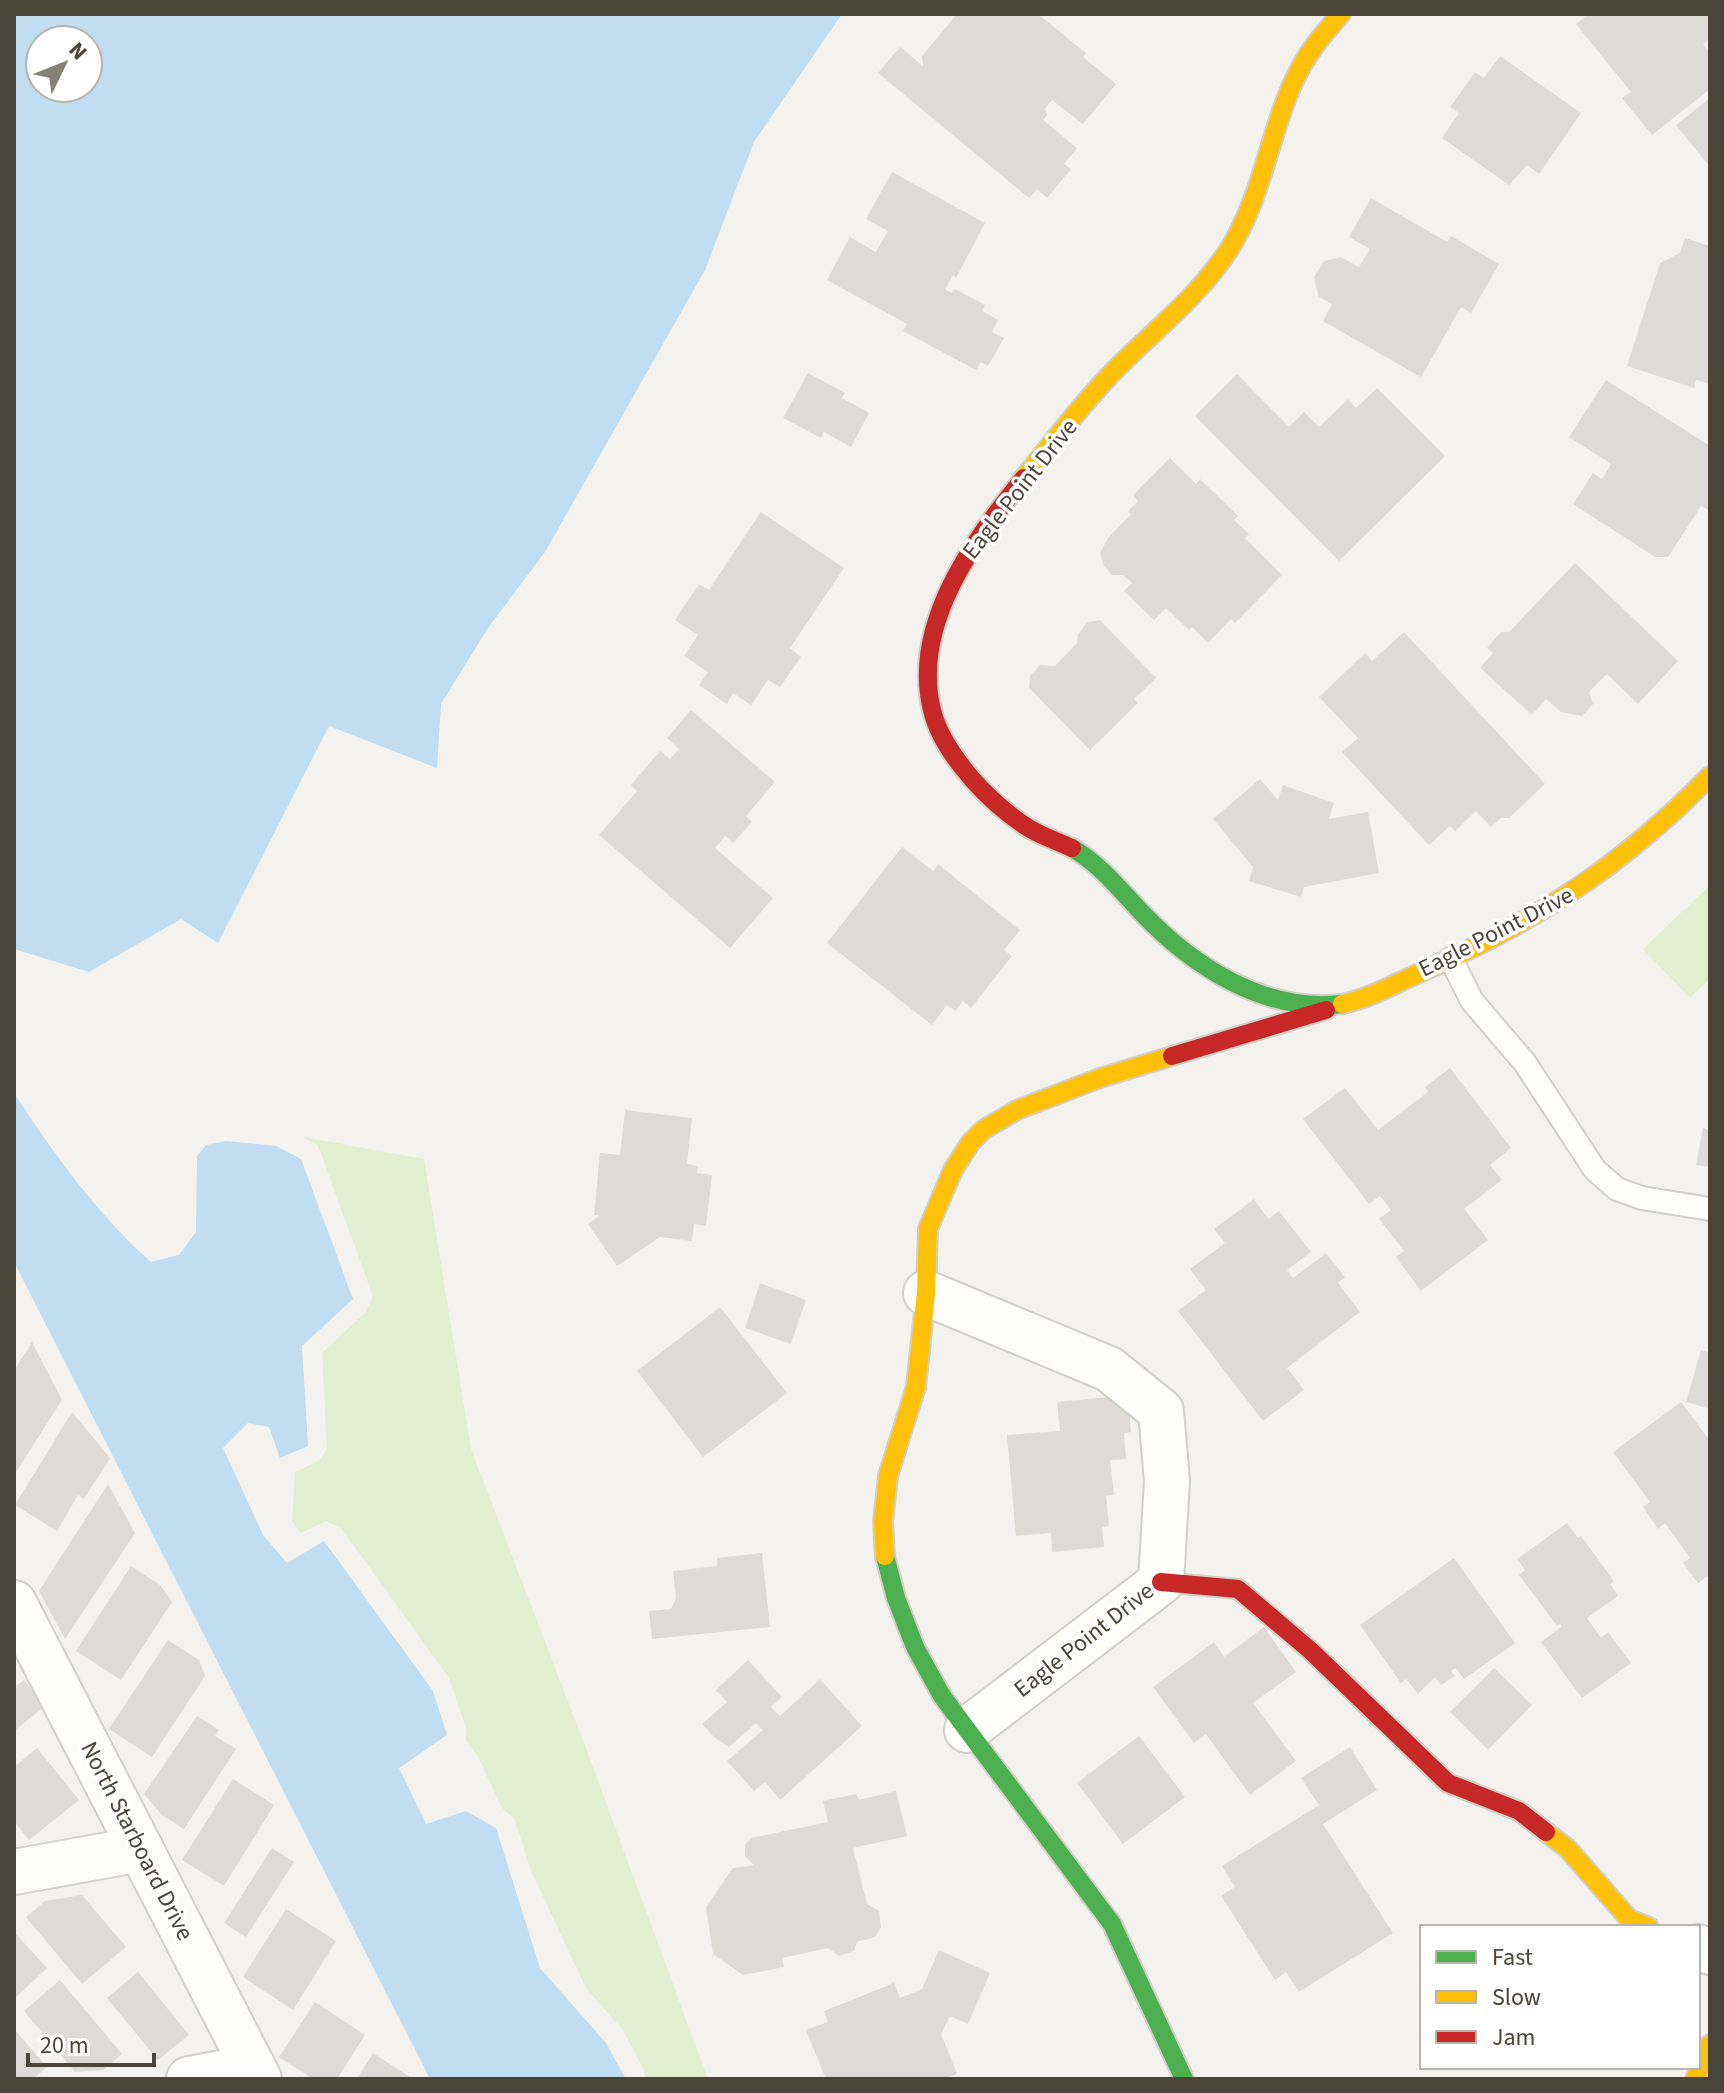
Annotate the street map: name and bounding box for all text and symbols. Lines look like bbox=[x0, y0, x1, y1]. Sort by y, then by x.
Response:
north arrow bbox=[24, 24, 104, 104]
text: N bbox=[61, 35, 95, 67]
street label: Eagle Point Drive bbox=[954, 411, 1086, 567]
street label: Eagle Point Drive bbox=[1412, 878, 1580, 986]
street label: Eagle Point Drive bbox=[1006, 1574, 1162, 1706]
street label: North Starboard Drive bbox=[72, 1735, 202, 1947]
legend bbox=[1420, 1925, 1700, 2069]
text: Fast bbox=[1492, 1940, 1533, 1975]
text: Slow bbox=[1492, 1980, 1541, 2015]
scale bar bbox=[28, 2017, 154, 2067]
text: Jam bbox=[1492, 2020, 1536, 2055]
text: 20 m bbox=[40, 2028, 89, 2063]

